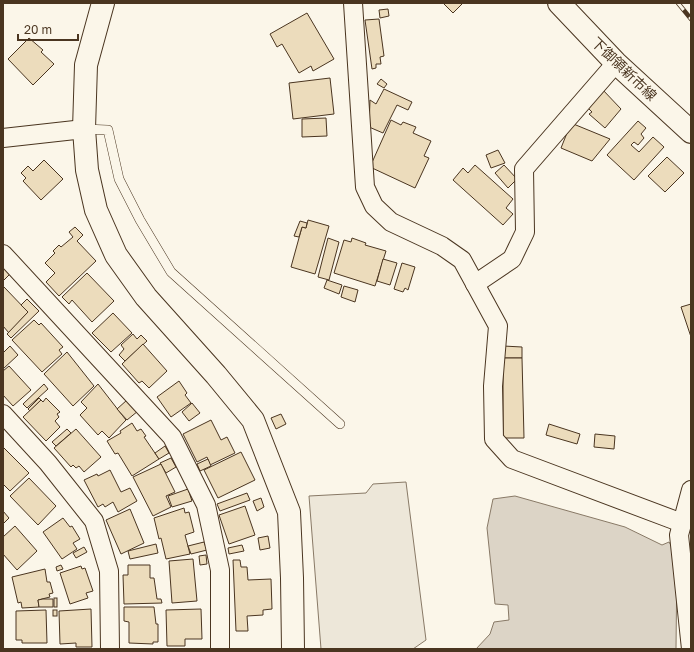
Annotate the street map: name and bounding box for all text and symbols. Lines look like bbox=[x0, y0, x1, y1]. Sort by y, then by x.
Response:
scale bar bbox=[18, 16, 78, 42]
text: 20 m bbox=[24, 22, 52, 37]
street label: 下御領新市線 bbox=[588, 33, 660, 104]

